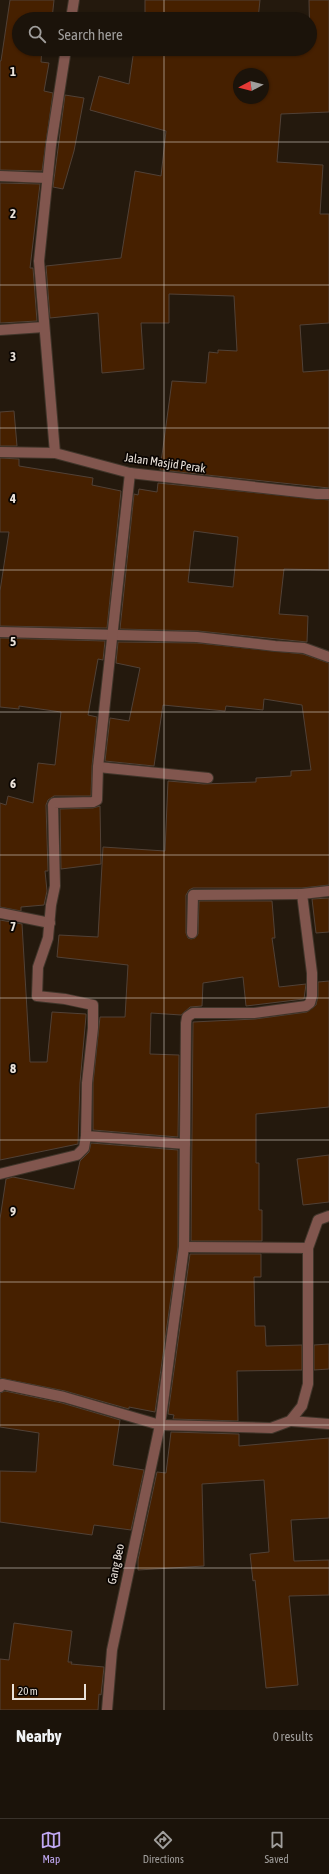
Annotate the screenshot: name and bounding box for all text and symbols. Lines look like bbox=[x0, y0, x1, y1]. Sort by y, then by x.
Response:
search box bbox=[12, 12, 317, 56]
icon: search bbox=[26, 23, 48, 45]
text: Search here bbox=[58, 26, 123, 43]
text: 1 bbox=[10, 64, 16, 79]
north arrow bbox=[233, 68, 269, 104]
text: 2 bbox=[10, 206, 16, 221]
text: 3 bbox=[10, 349, 16, 364]
street label: Jalan Masjid Perak bbox=[124, 450, 207, 476]
text: 4 bbox=[9, 491, 16, 506]
text: 5 bbox=[10, 634, 16, 649]
text: 6 bbox=[10, 776, 16, 791]
text: 7 bbox=[10, 919, 16, 934]
text: 8 bbox=[10, 1061, 16, 1076]
text: 9 bbox=[10, 1204, 16, 1219]
street label: Gang Beo bbox=[105, 1542, 127, 1586]
scale bar bbox=[12, 1682, 86, 1701]
text: 20 m bbox=[18, 1685, 38, 1697]
text: Nearby bbox=[16, 1726, 62, 1746]
text: 0 results bbox=[273, 1729, 313, 1744]
tab: Map bbox=[40, 1829, 62, 1865]
tab: Directions bbox=[143, 1829, 184, 1865]
tab: Saved bbox=[264, 1829, 289, 1865]

